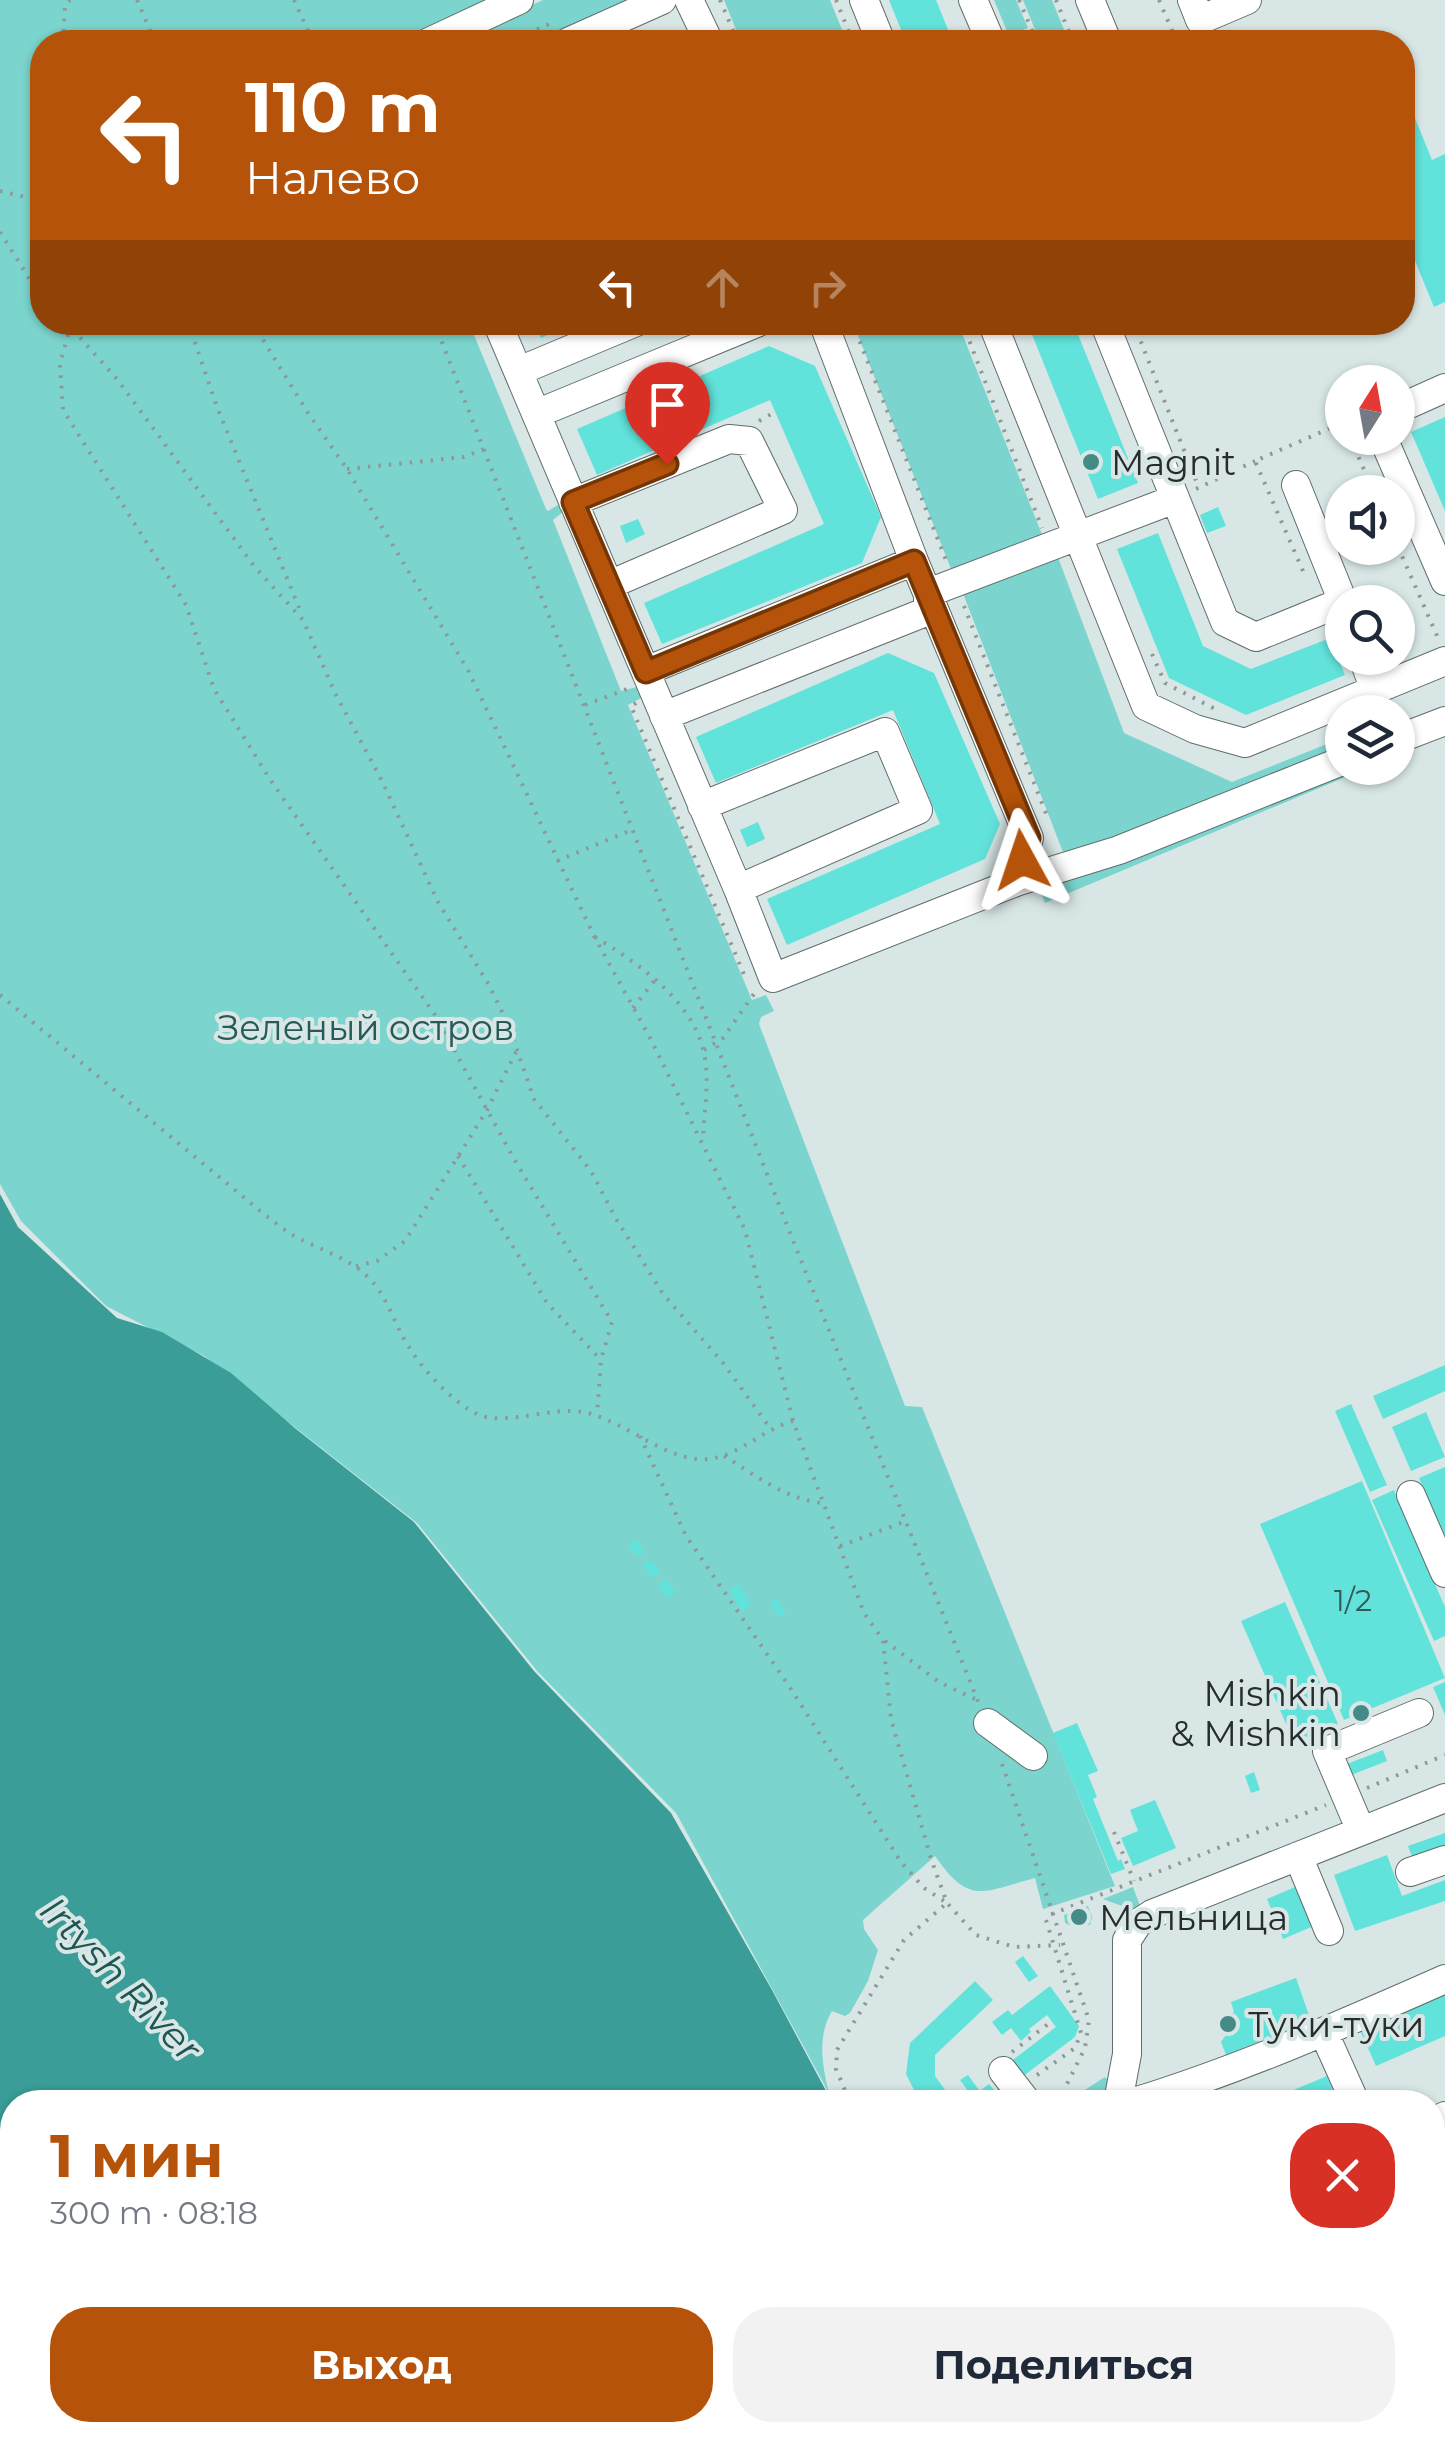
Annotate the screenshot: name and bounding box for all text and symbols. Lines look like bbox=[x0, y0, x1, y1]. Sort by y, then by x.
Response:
text: 110 m bbox=[245, 64, 441, 150]
icon: left bbox=[80, 70, 210, 200]
text: Налево bbox=[245, 150, 420, 205]
icon: left bbox=[590, 260, 645, 315]
icon: ahead bbox=[695, 260, 750, 315]
icon: right bbox=[800, 260, 855, 315]
pin bbox=[625, 362, 710, 465]
north arrow bbox=[1325, 365, 1415, 455]
map controls bbox=[1325, 365, 1415, 785]
icon: arrive bbox=[640, 377, 695, 432]
place label: Magnit bbox=[1111, 441, 1236, 484]
marker: Magnit bbox=[1080, 451, 1102, 473]
button: sound bbox=[1325, 475, 1415, 565]
button: search bbox=[1325, 585, 1415, 675]
button: layers bbox=[1325, 695, 1415, 785]
position arrow bbox=[970, 808, 1074, 912]
park label: Зеленый остров bbox=[218, 1006, 514, 1049]
house number: 1/2 bbox=[1334, 1582, 1372, 1619]
place label: Mishkin & Mishkin bbox=[1171, 1672, 1341, 1755]
marker: Mishkin & Mishkin bbox=[1350, 1702, 1372, 1724]
water label: Irtysh River bbox=[31, 1886, 212, 2072]
place label: Мельница bbox=[1099, 1896, 1288, 1939]
marker: Мельница bbox=[1068, 1906, 1090, 1928]
place label: Туки-туки bbox=[1248, 2003, 1424, 2046]
marker: Туки-туки bbox=[1217, 2013, 1239, 2035]
text: 1 мин bbox=[50, 2119, 224, 2192]
button: close bbox=[1290, 2123, 1395, 2228]
text: 300 m · 08:18 bbox=[50, 2193, 258, 2232]
button: Выход bbox=[50, 2307, 713, 2422]
button: Поделиться bbox=[733, 2307, 1395, 2422]

